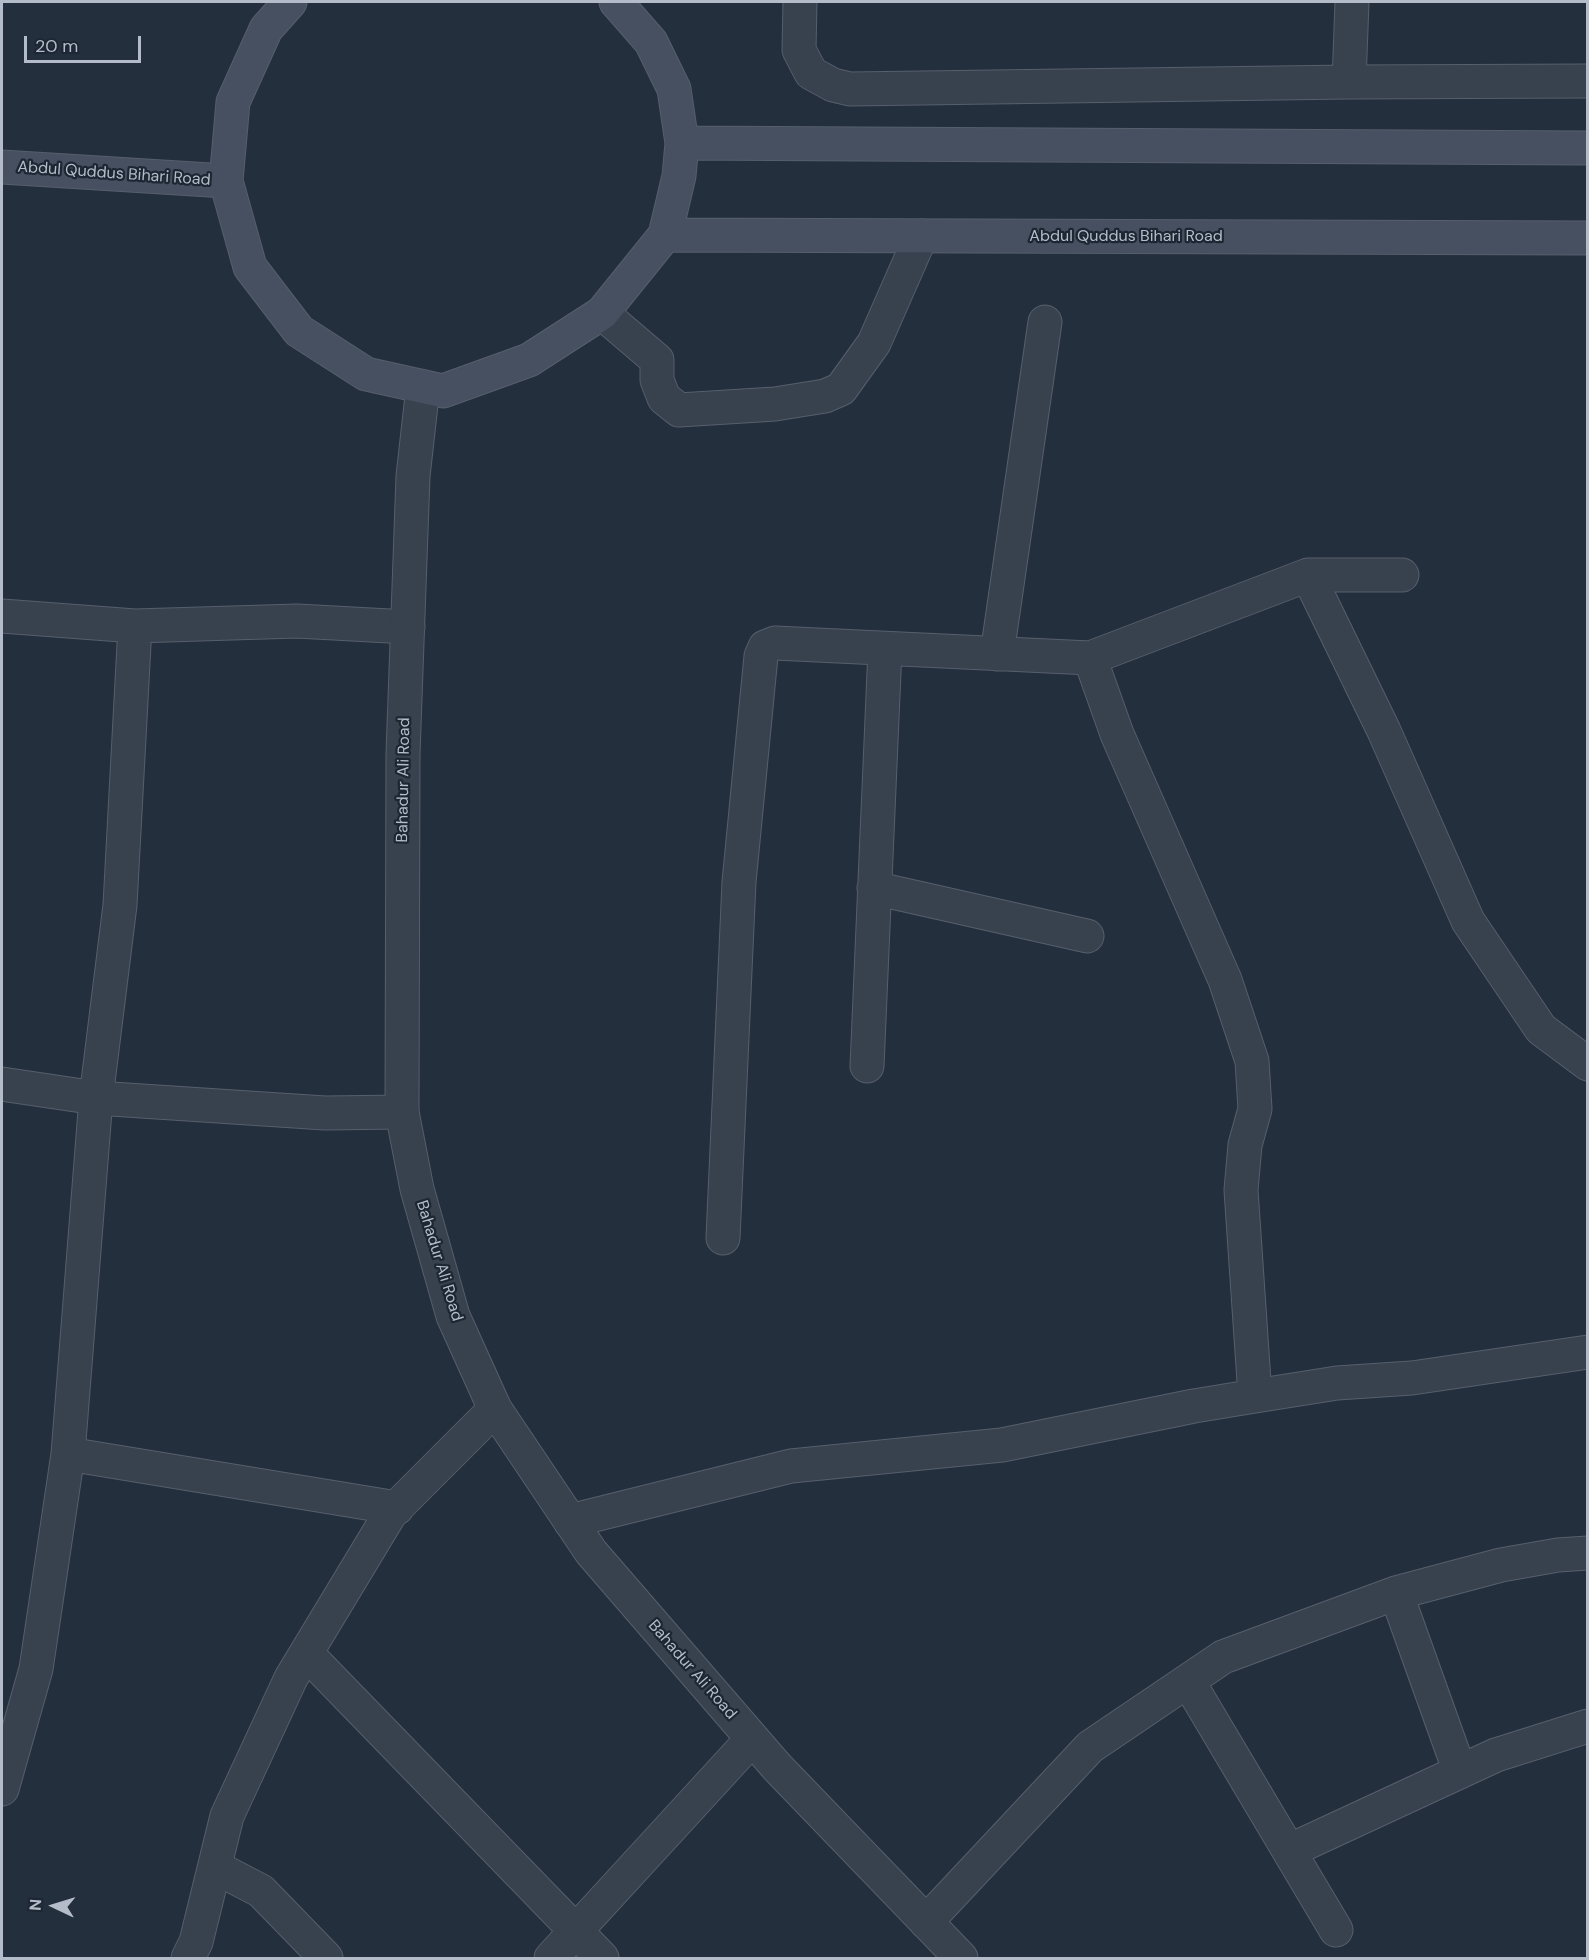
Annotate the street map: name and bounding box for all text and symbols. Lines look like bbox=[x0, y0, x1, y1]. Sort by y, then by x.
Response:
scale bar bbox=[27, 24, 144, 62]
text: 20 m bbox=[35, 34, 78, 58]
street label: Abdul Quddus Bihari Road bbox=[17, 158, 211, 190]
street label: Abdul Quddus Bihari Road bbox=[1029, 227, 1223, 247]
street label: Bahadur Ali Road bbox=[393, 717, 415, 843]
street label: Bahadur Ali Road bbox=[412, 1198, 466, 1324]
street label: Bahadur Ali Road bbox=[644, 1616, 740, 1724]
north arrow bbox=[24, 1876, 84, 1936]
text: N bbox=[25, 1898, 46, 1911]

